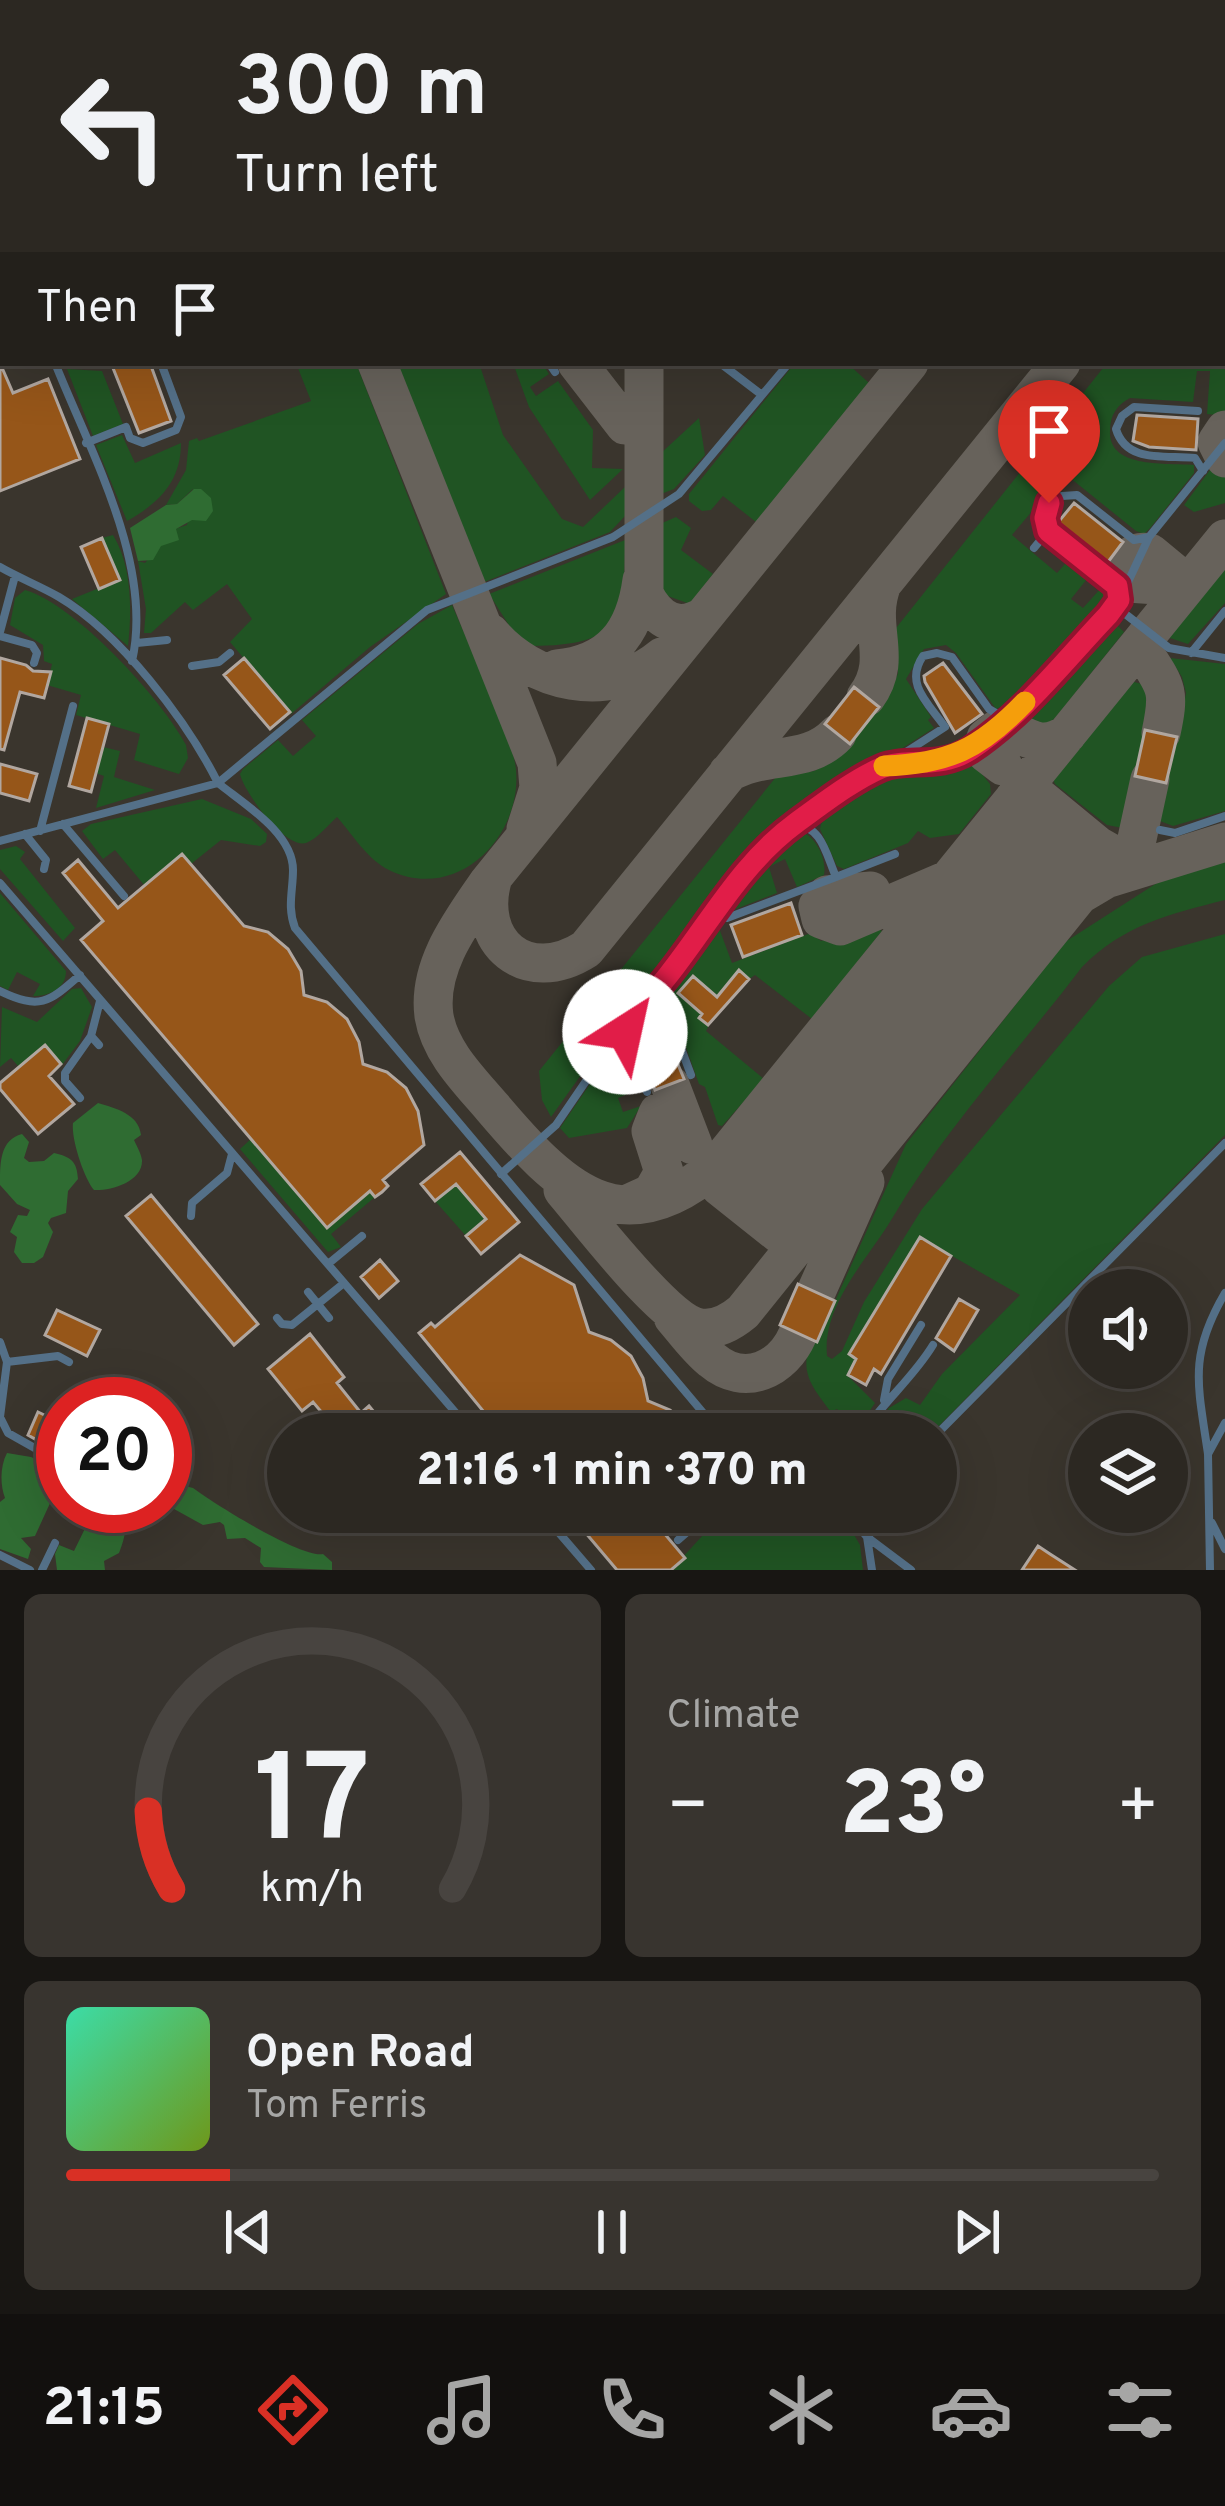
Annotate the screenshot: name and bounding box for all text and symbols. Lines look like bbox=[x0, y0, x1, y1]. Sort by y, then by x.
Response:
text: 300 m bbox=[234, 39, 488, 145]
icon: left bbox=[36, 48, 192, 204]
text: Turn left bbox=[234, 143, 439, 212]
icon: arrive bbox=[162, 276, 228, 342]
text: Then bbox=[36, 281, 138, 338]
pin bbox=[998, 380, 1100, 503]
icon: arrive bbox=[1016, 398, 1082, 464]
position arrow bbox=[562, 969, 688, 1095]
map controls bbox=[1068, 1269, 1188, 1533]
button: sound bbox=[1068, 1269, 1188, 1389]
speed limit sign: 20 bbox=[36, 1377, 192, 1533]
button: layers bbox=[1068, 1413, 1188, 1533]
text: 21:16 · 1 min · 370 m bbox=[416, 1444, 808, 1501]
text: Climate bbox=[667, 1693, 800, 1742]
text: 17 bbox=[254, 1728, 371, 1886]
text: 23° bbox=[839, 1753, 986, 1866]
text: − bbox=[667, 1768, 709, 1851]
text: + bbox=[1116, 1768, 1159, 1851]
text: km/h bbox=[260, 1862, 364, 1916]
text: Open Road bbox=[246, 2026, 474, 2083]
text: Tom Ferris bbox=[246, 2083, 427, 2132]
icon: previous bbox=[215, 2199, 281, 2265]
icon: pause bbox=[579, 2199, 645, 2265]
icon: next bbox=[944, 2199, 1010, 2265]
icon: directions bbox=[251, 2368, 335, 2452]
icon: music bbox=[420, 2368, 504, 2452]
icon: phone bbox=[590, 2368, 674, 2452]
icon: climate bbox=[759, 2368, 843, 2452]
icon: car bbox=[929, 2368, 1013, 2452]
icon: filters bbox=[1098, 2368, 1182, 2452]
text: 21:15 bbox=[43, 2376, 165, 2445]

